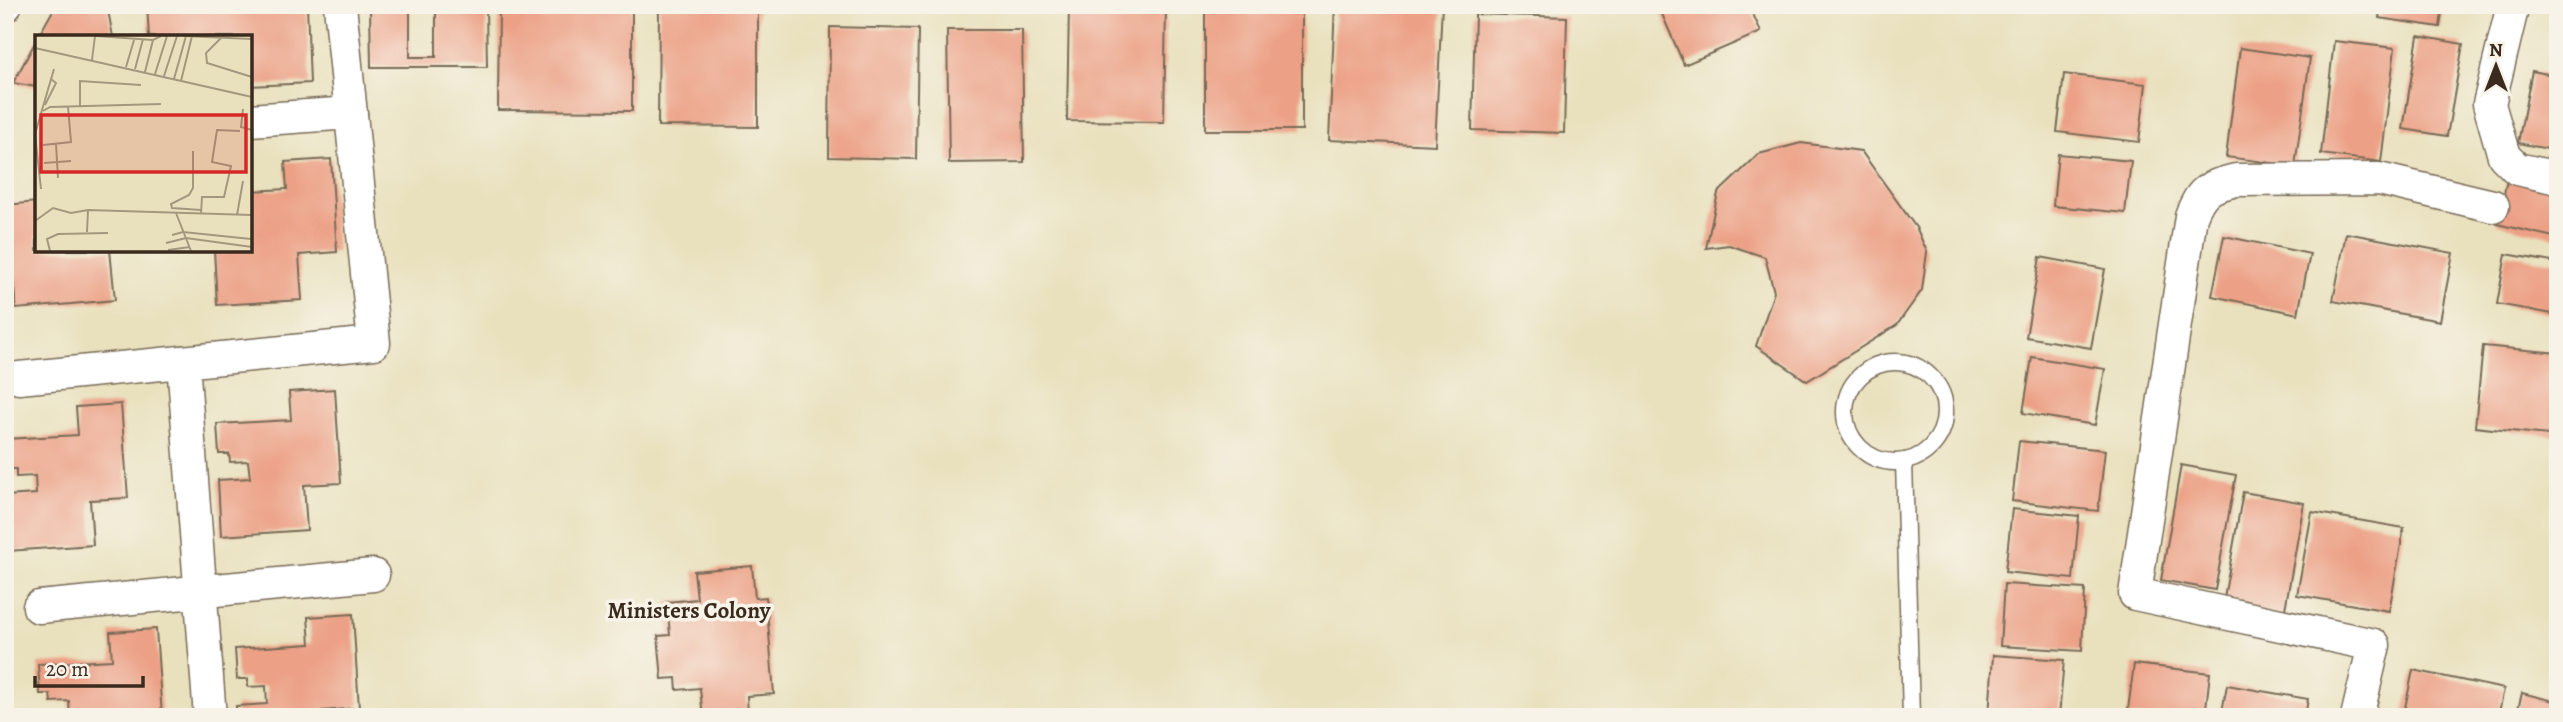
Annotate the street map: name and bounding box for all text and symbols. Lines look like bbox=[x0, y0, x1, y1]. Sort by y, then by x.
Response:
north arrow bbox=[2462, 32, 2532, 102]
inset map bbox=[35, 35, 252, 252]
text: N bbox=[2489, 37, 2503, 63]
district label: Ministers Colony bbox=[608, 595, 772, 626]
scale bar bbox=[35, 645, 144, 689]
text: 20 m bbox=[46, 655, 89, 683]

